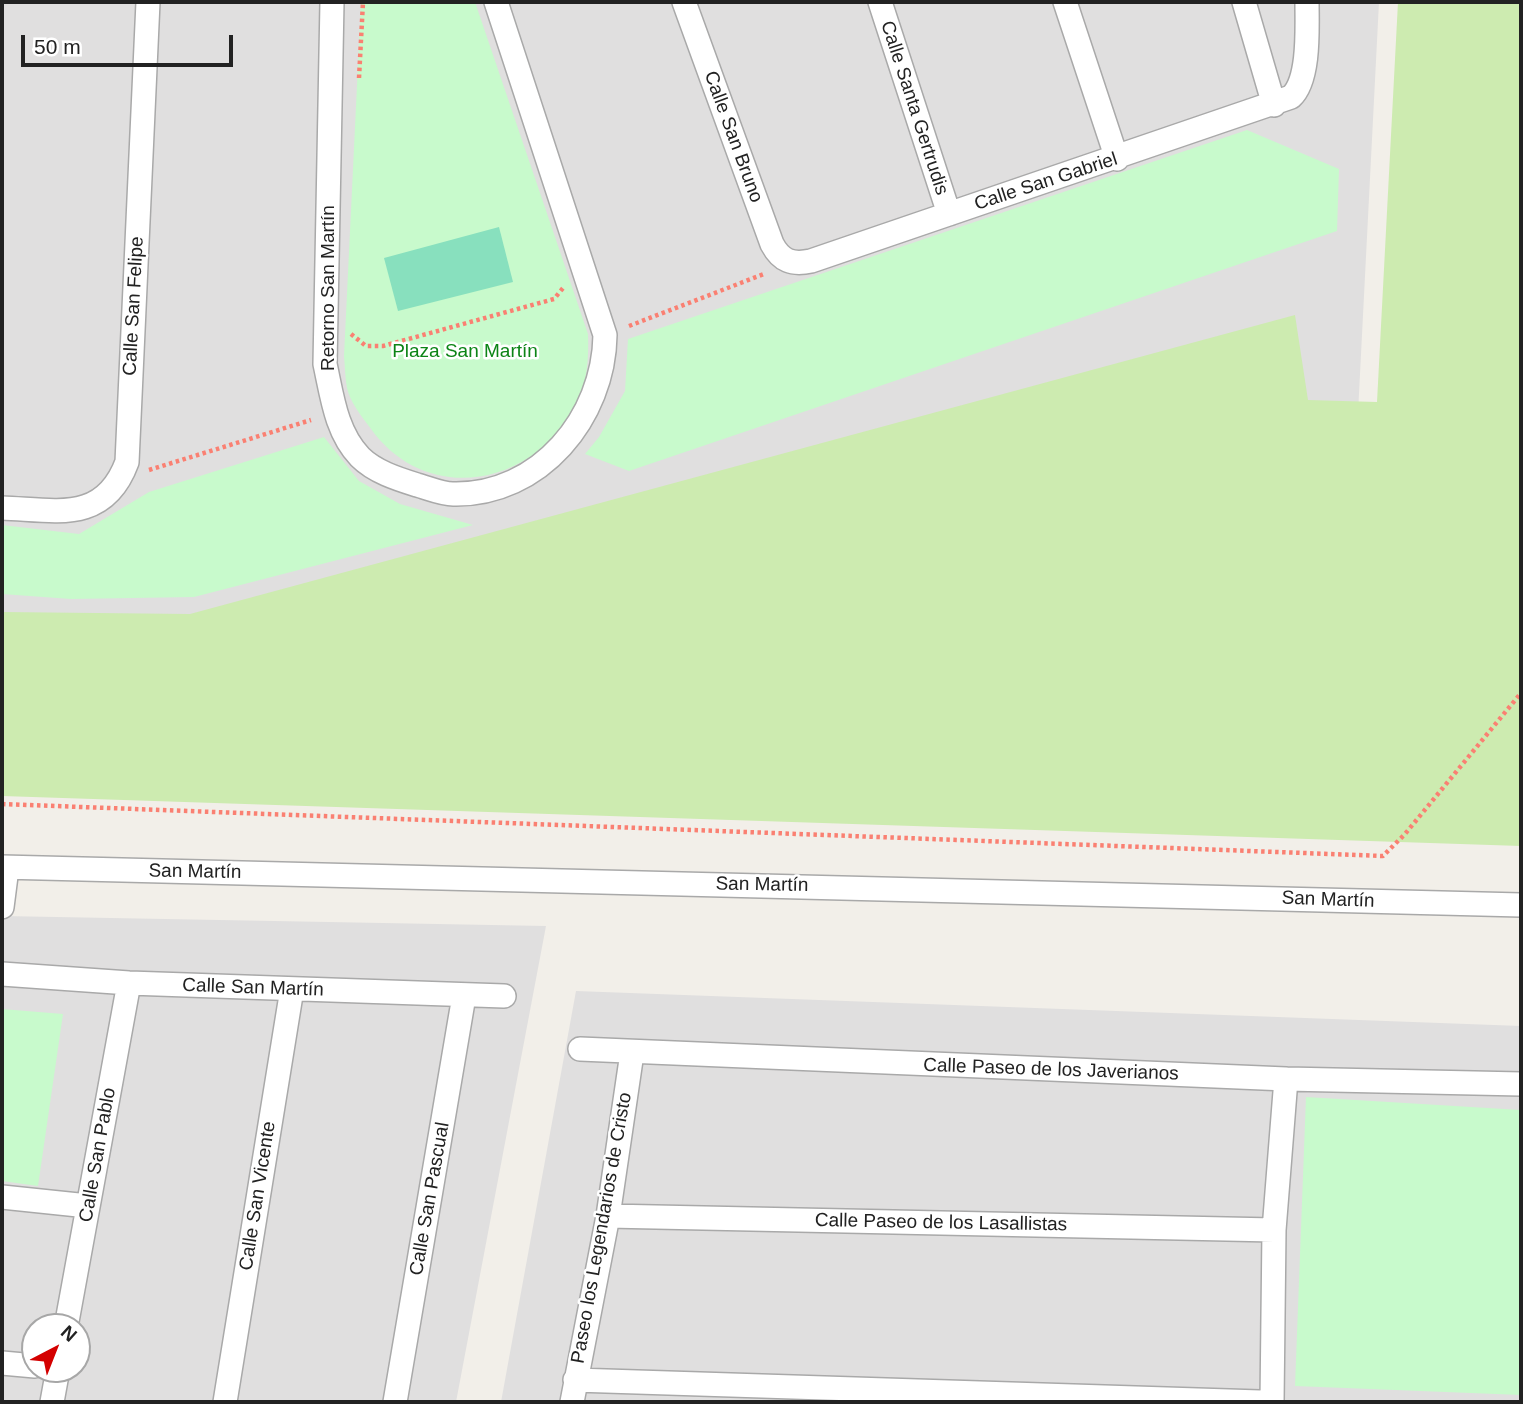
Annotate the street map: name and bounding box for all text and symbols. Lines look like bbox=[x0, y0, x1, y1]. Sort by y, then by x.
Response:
street label: Calle Santa Gertrudis bbox=[875, 18, 953, 198]
scale bar bbox=[24, 21, 236, 65]
text: 50 m bbox=[34, 35, 81, 58]
street label: Calle San Bruno bbox=[699, 68, 767, 206]
street label: Calle San Gabriel bbox=[972, 148, 1120, 216]
street label: Retorno San Martín bbox=[318, 205, 340, 371]
street label: Calle San Felipe bbox=[119, 236, 149, 376]
park label: Plaza San Martín bbox=[392, 341, 538, 363]
street label: San Martín bbox=[148, 860, 242, 884]
street label: San Martín bbox=[715, 873, 809, 897]
street label: San Martín bbox=[1281, 887, 1375, 913]
street label: Calle San Martín bbox=[182, 974, 324, 1002]
street label: Calle Paseo de los Javerianos bbox=[923, 1054, 1179, 1086]
street label: Calle San Pablo bbox=[75, 1086, 121, 1224]
street label: Paseo los Legendarios de Cristo bbox=[567, 1091, 637, 1365]
street label: Calle San Vicente bbox=[235, 1120, 281, 1272]
street label: Calle San Pascual bbox=[405, 1121, 455, 1277]
street label: Calle Paseo de los Lasallistas bbox=[815, 1209, 1067, 1237]
north arrow bbox=[21, 1313, 91, 1383]
text: N bbox=[57, 1321, 81, 1346]

